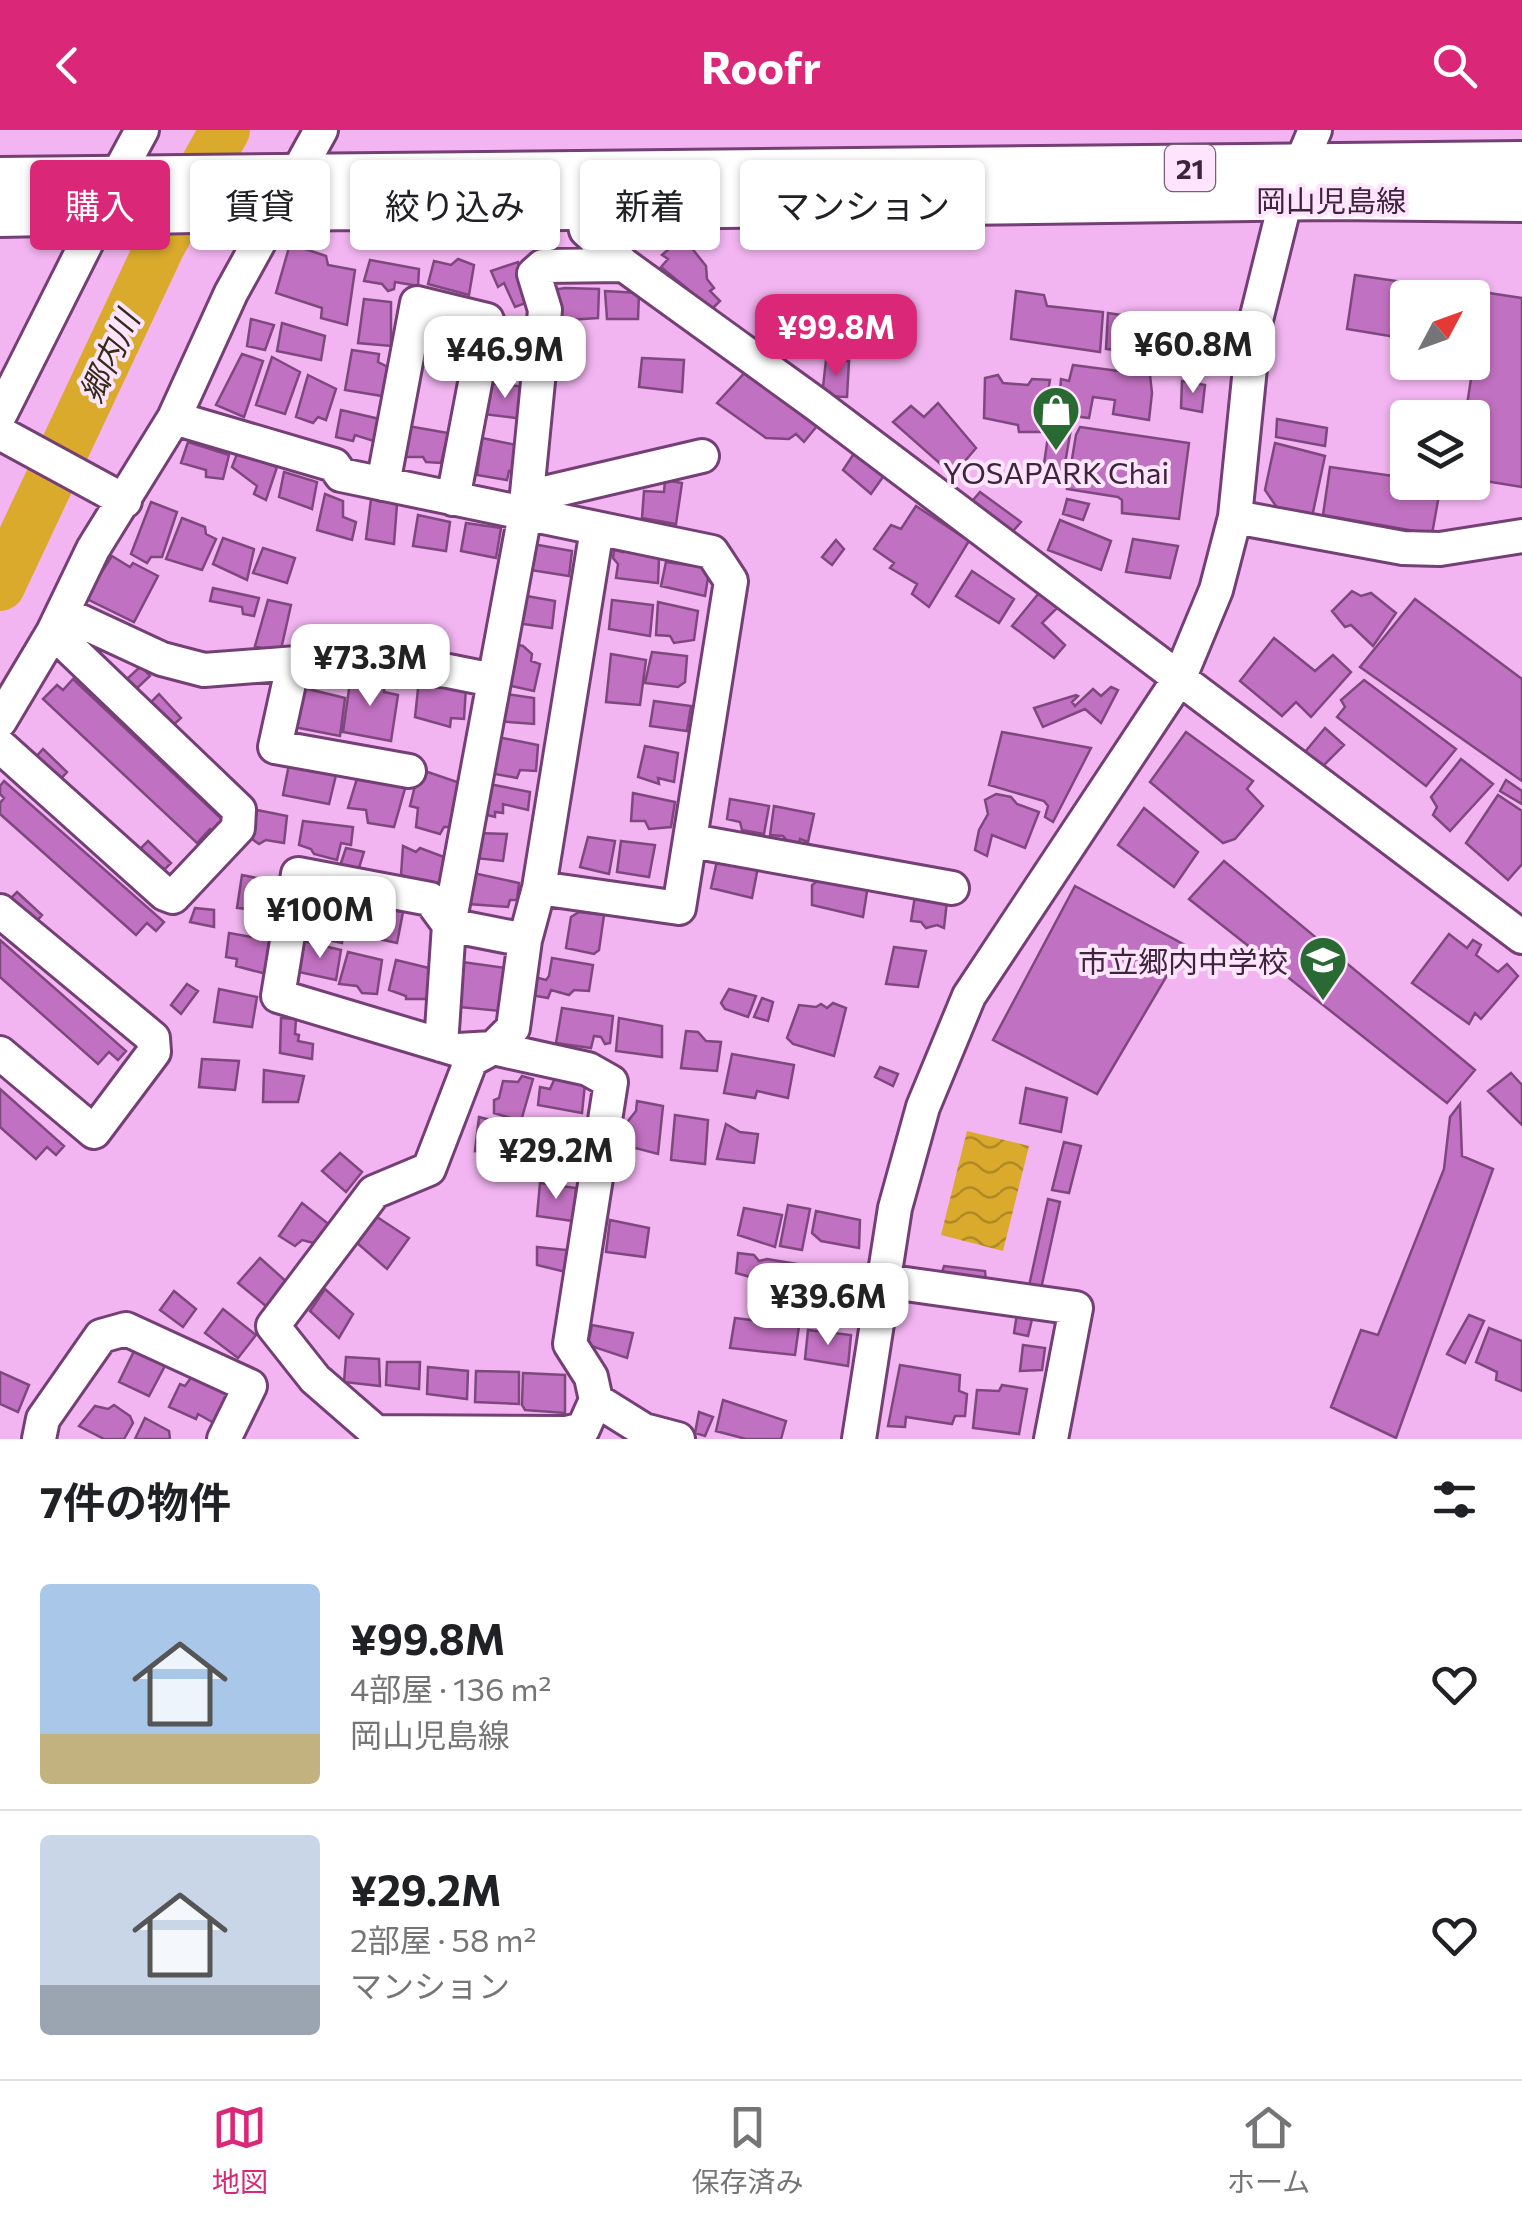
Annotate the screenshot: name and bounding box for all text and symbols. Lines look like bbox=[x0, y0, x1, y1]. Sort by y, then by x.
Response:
icon: back bbox=[40, 38, 95, 93]
text: Roofr bbox=[701, 38, 821, 93]
icon: search bbox=[1427, 38, 1482, 93]
road number: 21 bbox=[1165, 145, 1215, 191]
chip: 購入 bbox=[30, 160, 170, 250]
chip: 賃貸 bbox=[190, 160, 330, 250]
chip: 絞り込み bbox=[350, 160, 560, 250]
chip: 新着 bbox=[580, 160, 720, 250]
chip: マンション bbox=[740, 160, 985, 250]
street label: 岡山児島線 bbox=[1256, 181, 1406, 218]
north arrow bbox=[1390, 280, 1490, 380]
map controls bbox=[1390, 280, 1490, 500]
pin: ¥99.8M bbox=[755, 294, 917, 379]
water label: 郷内川 bbox=[70, 301, 148, 408]
text: ¥99.8M bbox=[777, 306, 895, 346]
pin: ¥60.8M bbox=[1112, 311, 1274, 396]
pin: ¥46.9M bbox=[424, 316, 586, 401]
text: ¥60.8M bbox=[1133, 323, 1253, 363]
text: ¥46.9M bbox=[446, 328, 564, 368]
shop icon: YOSAPARK Chai bbox=[1030, 384, 1082, 452]
button: layers bbox=[1390, 400, 1490, 500]
place label: YOSAPARK Chai bbox=[943, 453, 1169, 490]
pin: ¥73.3M bbox=[289, 624, 451, 709]
text: ¥73.3M bbox=[313, 636, 427, 676]
pin: ¥100M bbox=[250, 876, 390, 961]
text: ¥100M bbox=[266, 888, 374, 928]
school or university icon: 市立郷内中学校 bbox=[1297, 934, 1349, 1002]
place label: 市立郷内中学校 bbox=[1078, 942, 1288, 979]
pin: ¥29.2M bbox=[475, 1117, 637, 1202]
text: ¥29.2M bbox=[498, 1129, 614, 1169]
pin: ¥39.6M bbox=[747, 1263, 909, 1348]
text: ¥39.6M bbox=[769, 1275, 887, 1315]
icon: filters bbox=[1427, 1472, 1482, 1527]
text: 7件の物件 bbox=[40, 1475, 231, 1527]
text: ¥99.8M bbox=[350, 1612, 505, 1664]
icon: home bbox=[120, 1624, 240, 1744]
icon: heart bbox=[1427, 1657, 1482, 1712]
text: 4部屋 · 136 m² bbox=[350, 1668, 551, 1708]
text: 岡山児島線 bbox=[350, 1714, 510, 1754]
text: ¥29.2M bbox=[350, 1863, 502, 1915]
icon: home bbox=[120, 1875, 240, 1995]
icon: heart bbox=[1427, 1908, 1482, 1963]
text: 2部屋 · 58 m² bbox=[350, 1919, 536, 1959]
text: マンション bbox=[350, 1965, 510, 2005]
tab: 地図 bbox=[212, 2100, 268, 2200]
tab: 保存済み bbox=[691, 2100, 803, 2200]
tab: ホーム bbox=[1227, 2100, 1310, 2200]

